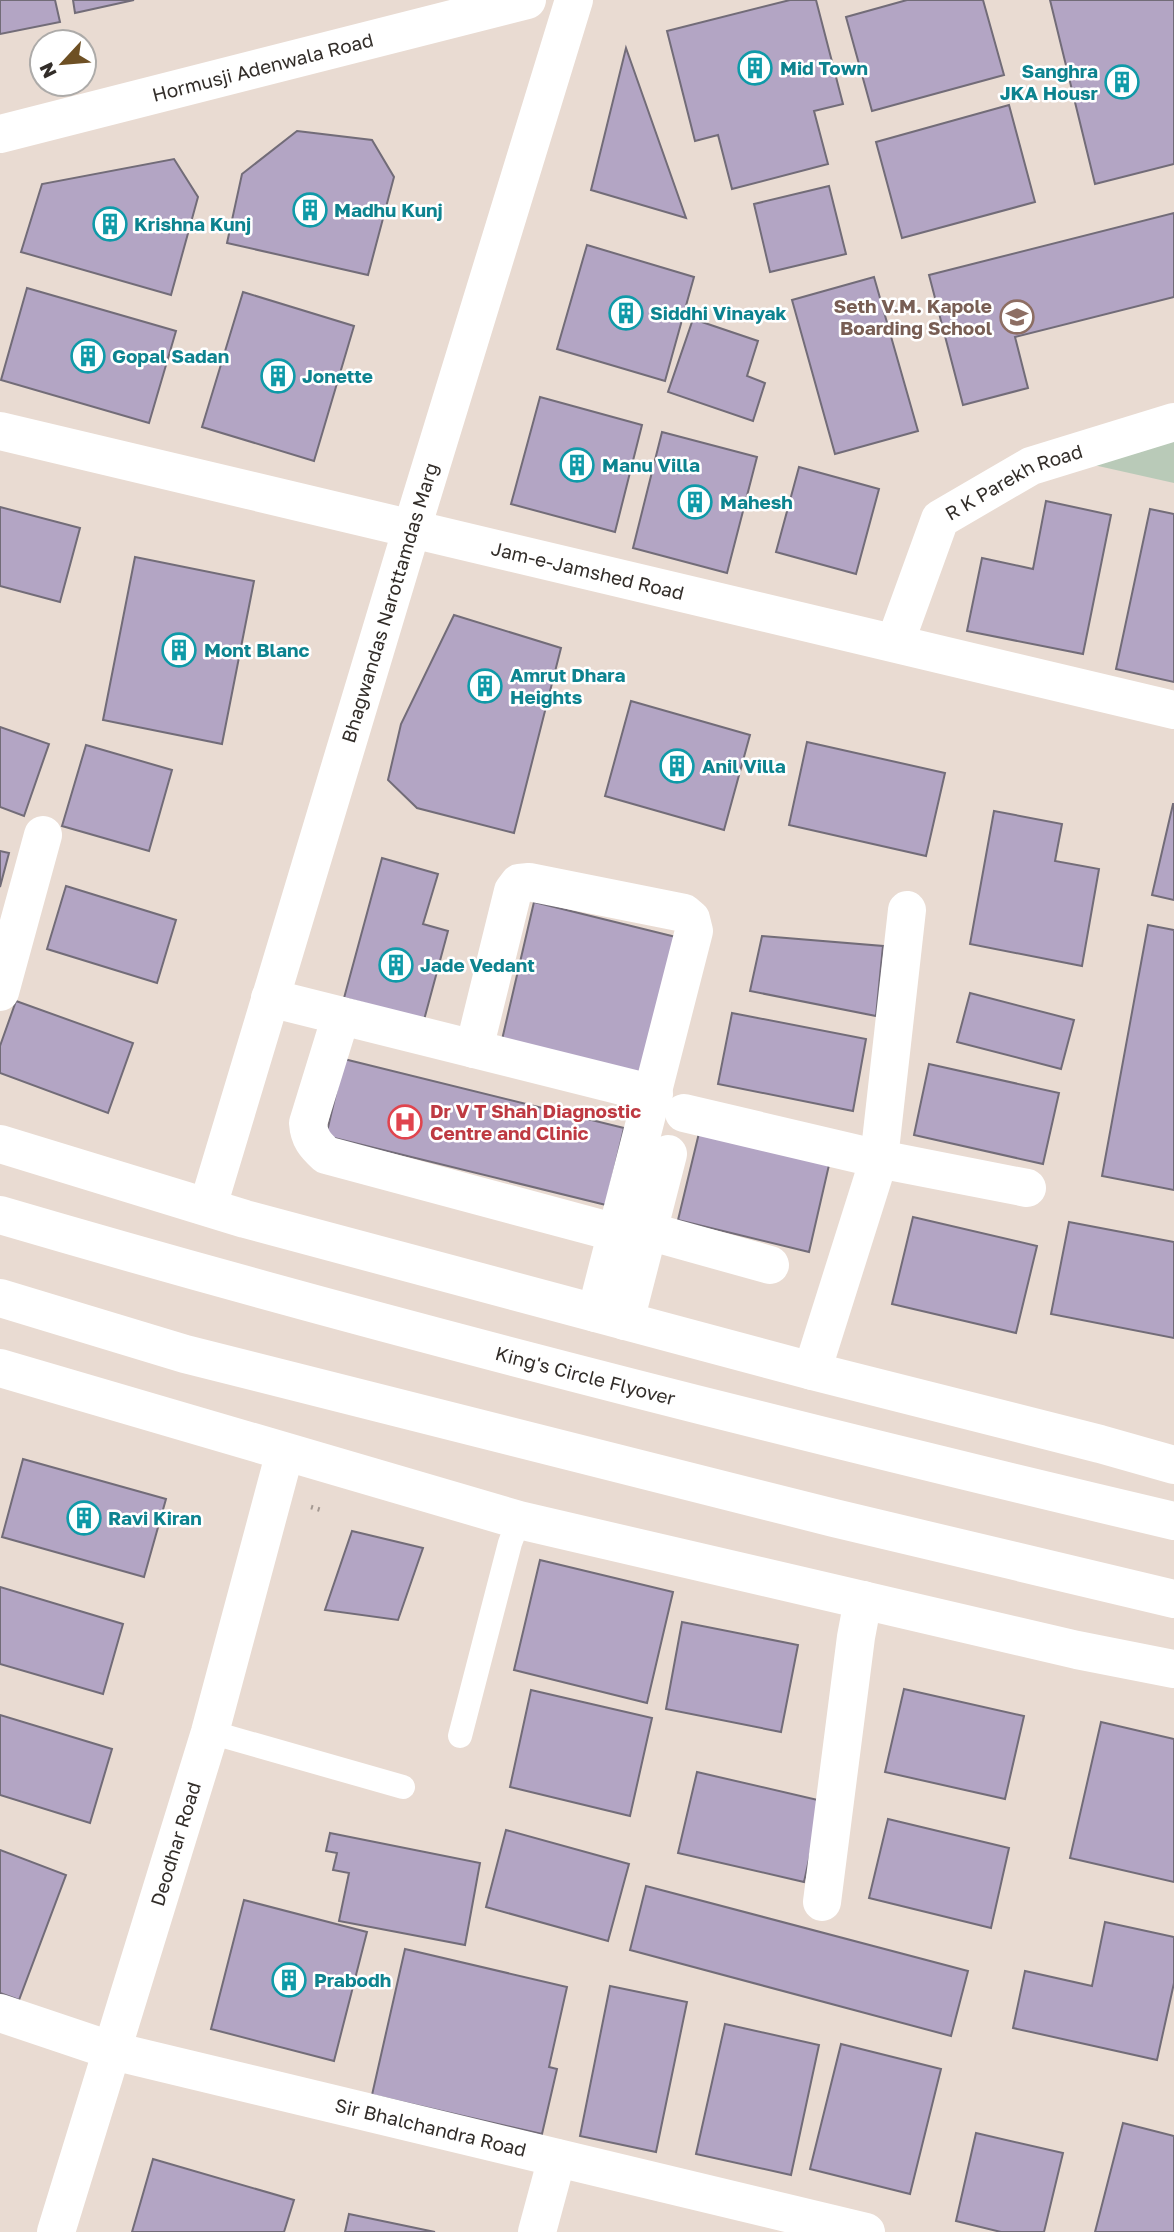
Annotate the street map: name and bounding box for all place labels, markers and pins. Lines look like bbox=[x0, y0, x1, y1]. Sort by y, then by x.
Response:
building icon: Mid Town bbox=[736, 49, 774, 87]
place label: Mid Town bbox=[780, 56, 868, 79]
place label: Sanghra JKA Housr bbox=[1000, 59, 1099, 104]
building icon: Sanghra JKA Housr bbox=[1103, 63, 1141, 101]
building icon: Madhu Kunj bbox=[291, 191, 329, 229]
place label: Madhu Kunj bbox=[334, 198, 443, 221]
building icon: Krishna Kunj bbox=[91, 205, 129, 243]
place label: Krishna Kunj bbox=[134, 212, 251, 235]
building icon: Siddhi Vinayak bbox=[607, 294, 645, 332]
place label: Seth V.M. Kapole Boarding School bbox=[834, 294, 992, 339]
school or university icon: Seth V.M. Kapole Boarding School bbox=[998, 298, 1036, 336]
place label: Siddhi Vinayak bbox=[650, 301, 786, 324]
building icon: Gopal Sadan bbox=[69, 337, 107, 375]
place label: Gopal Sadan bbox=[112, 344, 229, 367]
building icon: Jonette bbox=[259, 357, 297, 395]
place label: Jonette bbox=[302, 364, 373, 387]
building icon: Manu Villa bbox=[558, 446, 596, 484]
place label: Manu Villa bbox=[602, 453, 700, 476]
building icon: Mahesh bbox=[676, 483, 714, 521]
place label: Mahesh bbox=[720, 490, 793, 513]
building icon: Mont Blanc bbox=[160, 631, 198, 669]
place label: Mont Blanc bbox=[204, 638, 309, 661]
place label: Amrut Dhara Heights bbox=[510, 663, 625, 708]
building icon: Amrut Dhara Heights bbox=[466, 667, 504, 705]
building icon: Anil Villa bbox=[658, 747, 696, 785]
place label: Anil Villa bbox=[702, 754, 786, 777]
building icon: Jade Vedant bbox=[377, 946, 415, 984]
place label: Jade Vedant bbox=[420, 953, 535, 976]
place label: Dr V T Shah Diagnostic Centre and Clinic bbox=[430, 1099, 641, 1144]
hospital icon: Dr V T Shah Diagnostic Centre and Clinic bbox=[386, 1103, 424, 1141]
building icon: Ravi Kiran bbox=[65, 1499, 103, 1537]
place label: Ravi Kiran bbox=[108, 1506, 202, 1529]
building icon: Prabodh bbox=[270, 1961, 308, 1999]
place label: Prabodh bbox=[314, 1968, 391, 1991]

